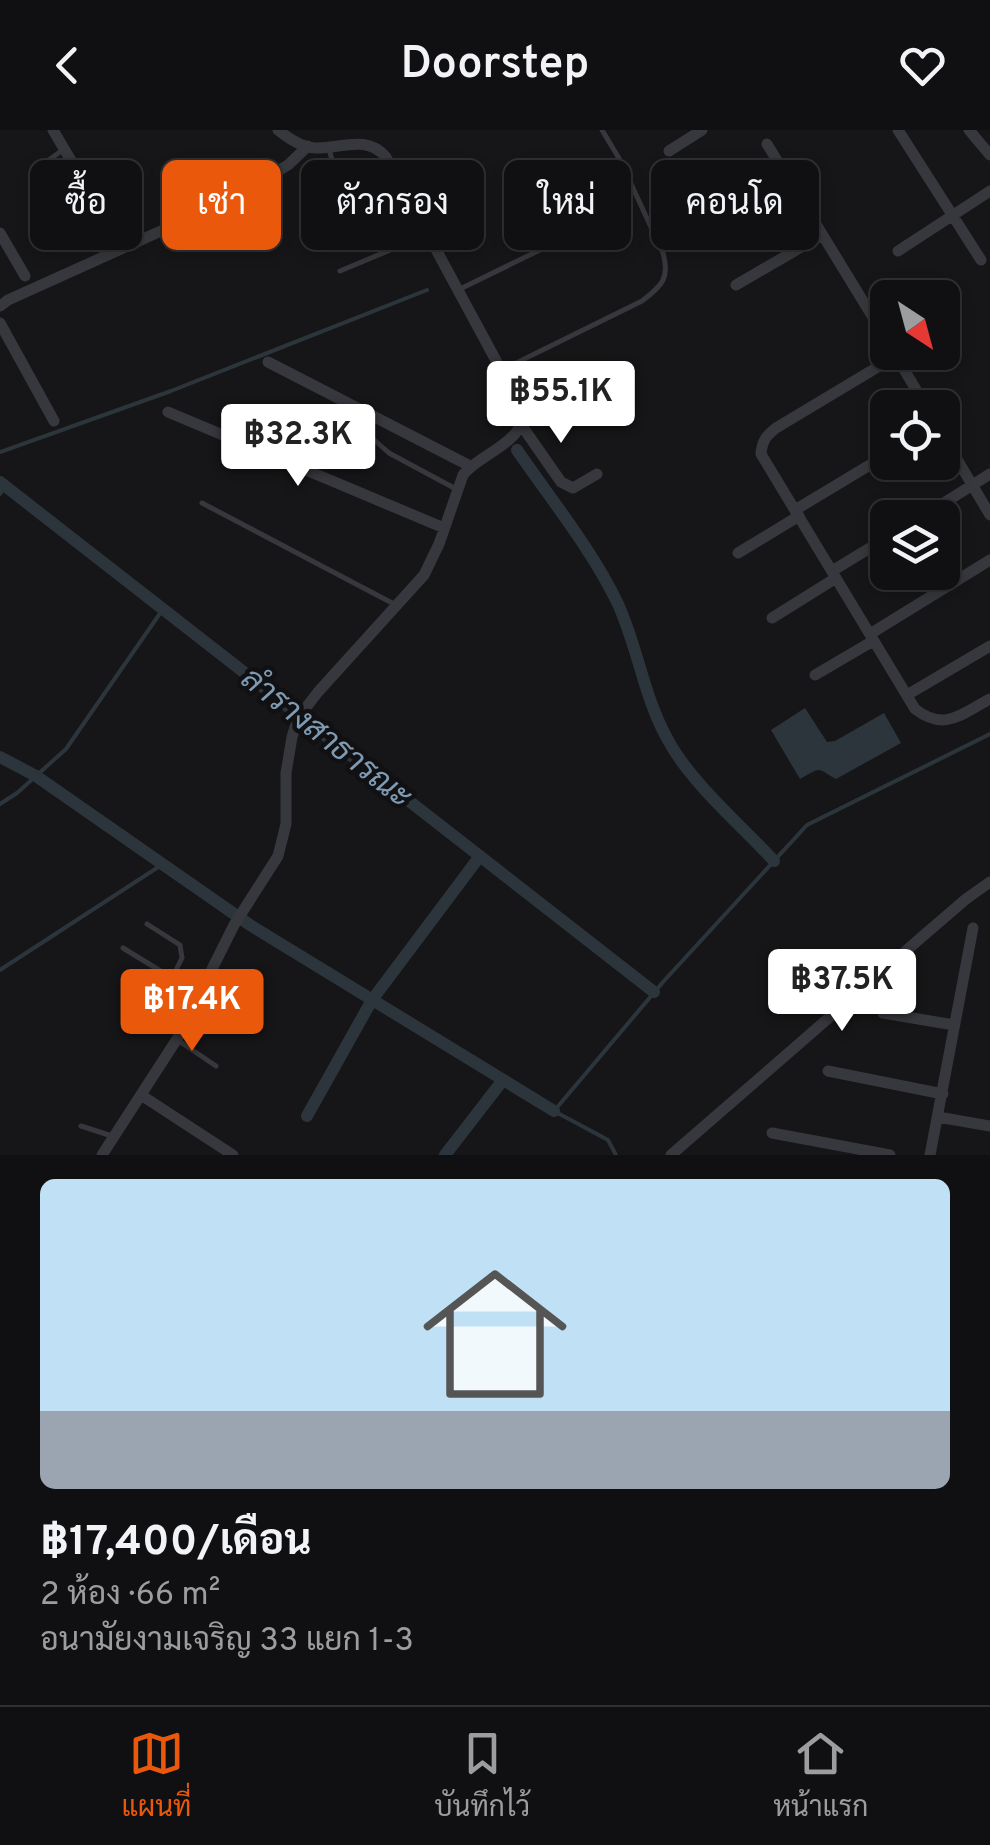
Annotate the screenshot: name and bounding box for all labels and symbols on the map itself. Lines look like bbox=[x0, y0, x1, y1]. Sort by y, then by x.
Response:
north arrow bbox=[870, 280, 960, 370]
pin: ฿55.1K bbox=[480, 361, 642, 446]
pin: ฿32.3K bbox=[217, 404, 379, 489]
water label: ลำรางสาธารณะ bbox=[232, 659, 420, 818]
pin: ฿37.5K bbox=[761, 949, 923, 1034]
pin: ฿17.4K bbox=[111, 969, 273, 1054]

